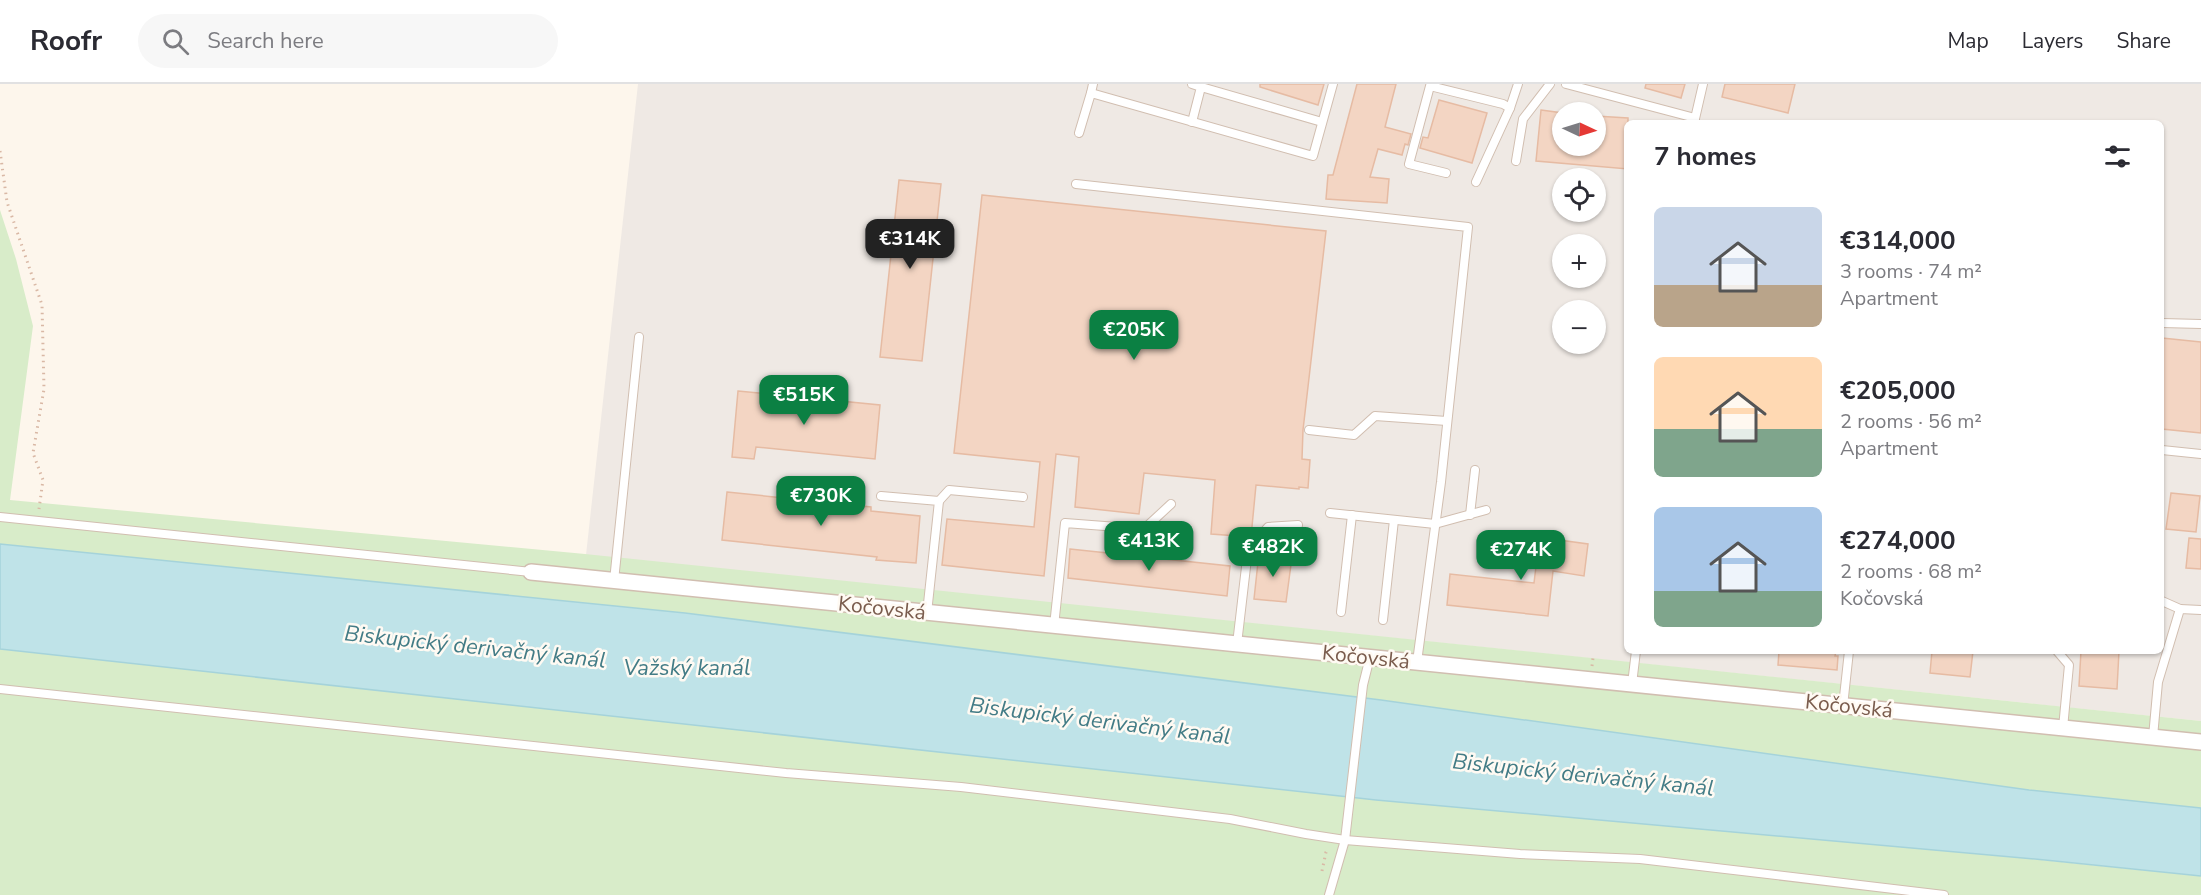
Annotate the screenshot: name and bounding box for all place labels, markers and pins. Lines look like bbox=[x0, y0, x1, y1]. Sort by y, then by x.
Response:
pin: €314K bbox=[868, 219, 952, 270]
pin: €205K bbox=[1092, 310, 1176, 361]
pin: €515K bbox=[762, 375, 846, 426]
pin: €730K bbox=[779, 476, 863, 527]
pin: €413K bbox=[1107, 521, 1191, 572]
pin: €482K bbox=[1231, 527, 1315, 578]
pin: €274K bbox=[1479, 530, 1563, 581]

